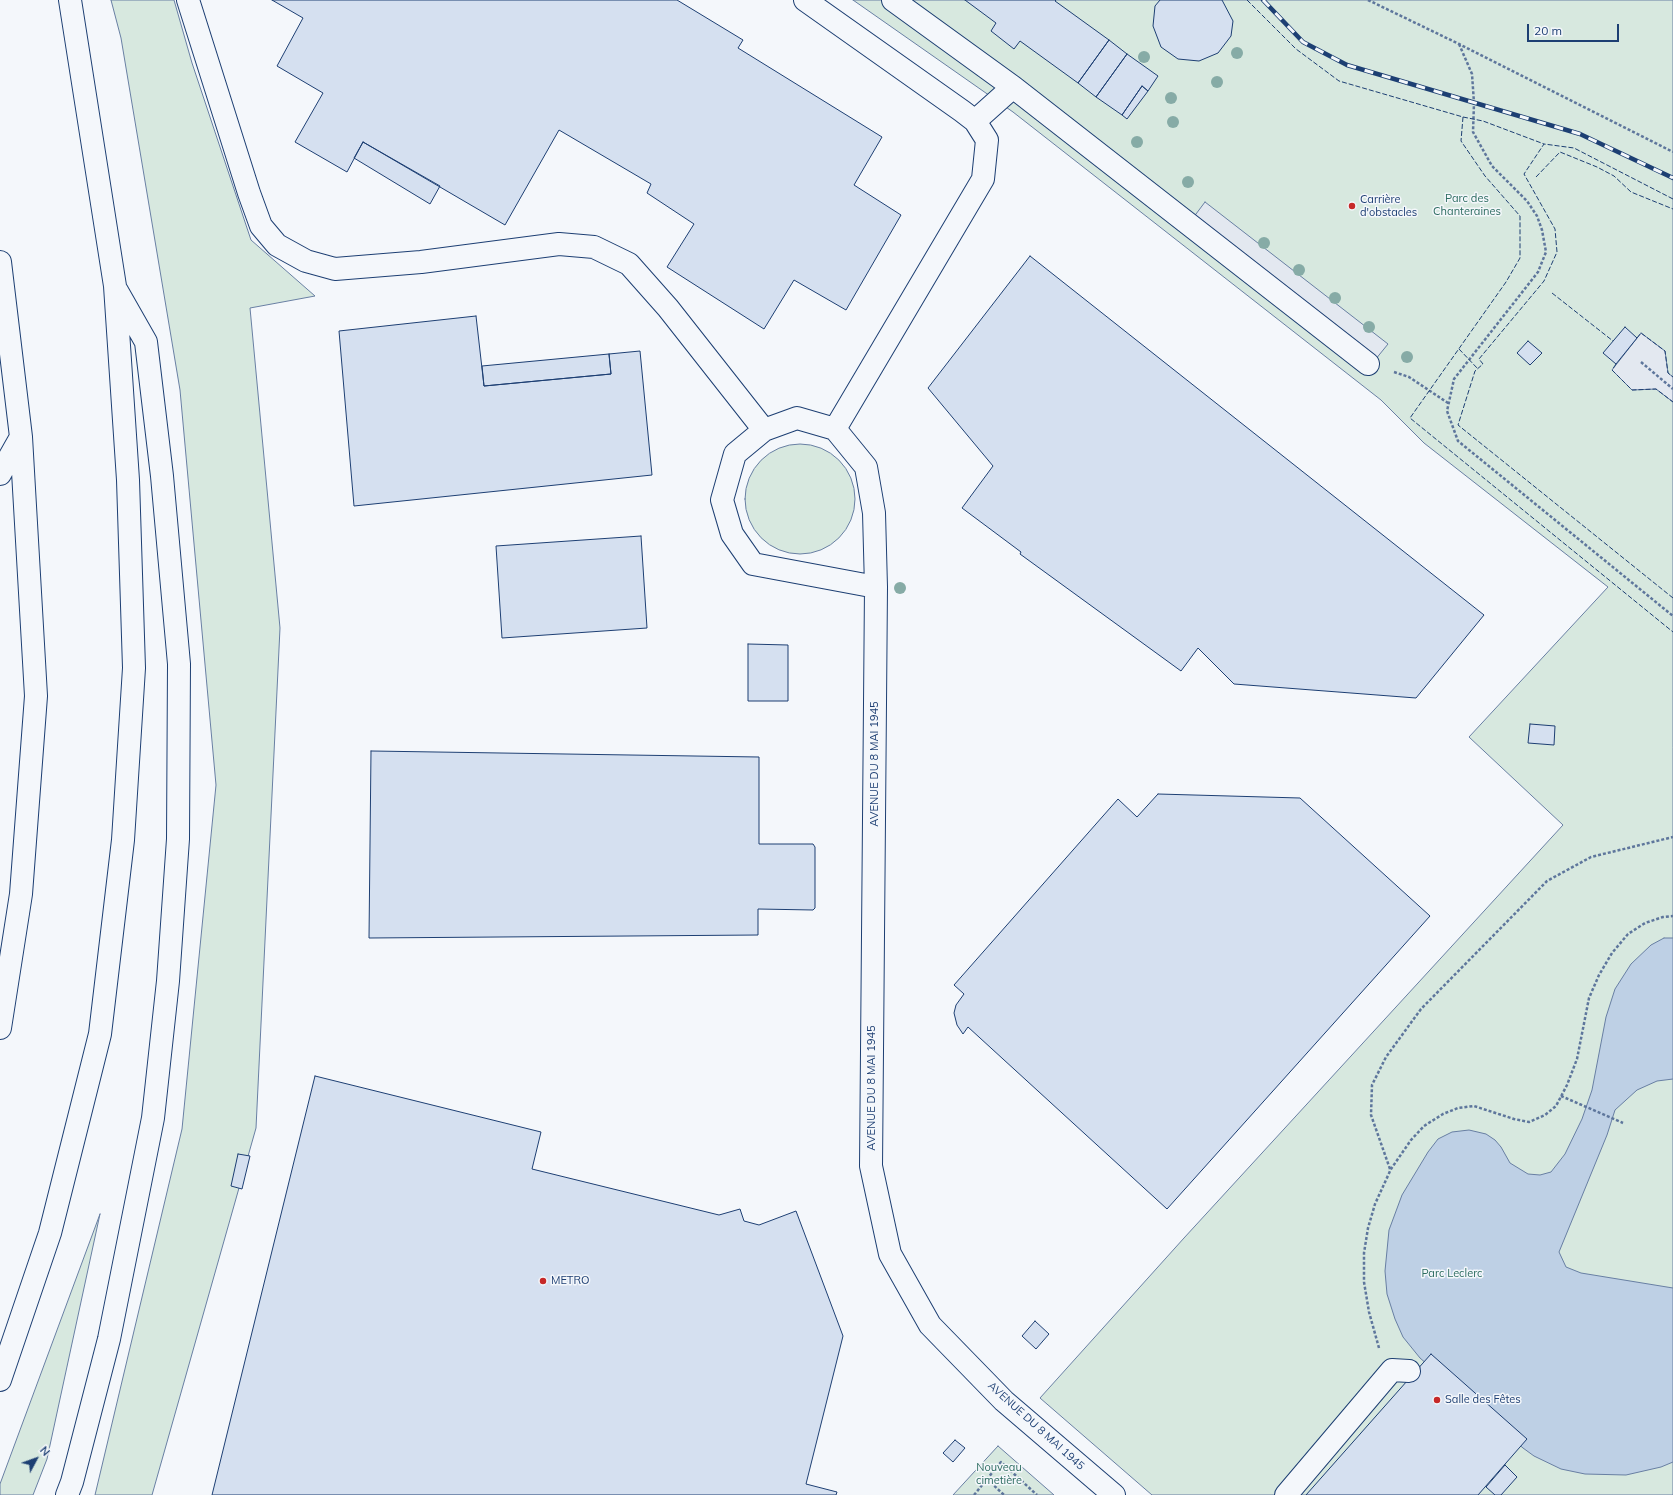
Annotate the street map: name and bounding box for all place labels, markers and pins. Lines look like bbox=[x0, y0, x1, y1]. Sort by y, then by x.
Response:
place label: Carrière d'obstacles bbox=[1360, 193, 1417, 219]
marker: Carrière d'obstacles bbox=[1347, 201, 1357, 211]
place label: METRO bbox=[551, 1274, 589, 1288]
marker: METRO bbox=[538, 1276, 548, 1286]
place label: Salle des Fêtes bbox=[1445, 1393, 1521, 1407]
marker: Salle des Fêtes bbox=[1432, 1395, 1442, 1405]

